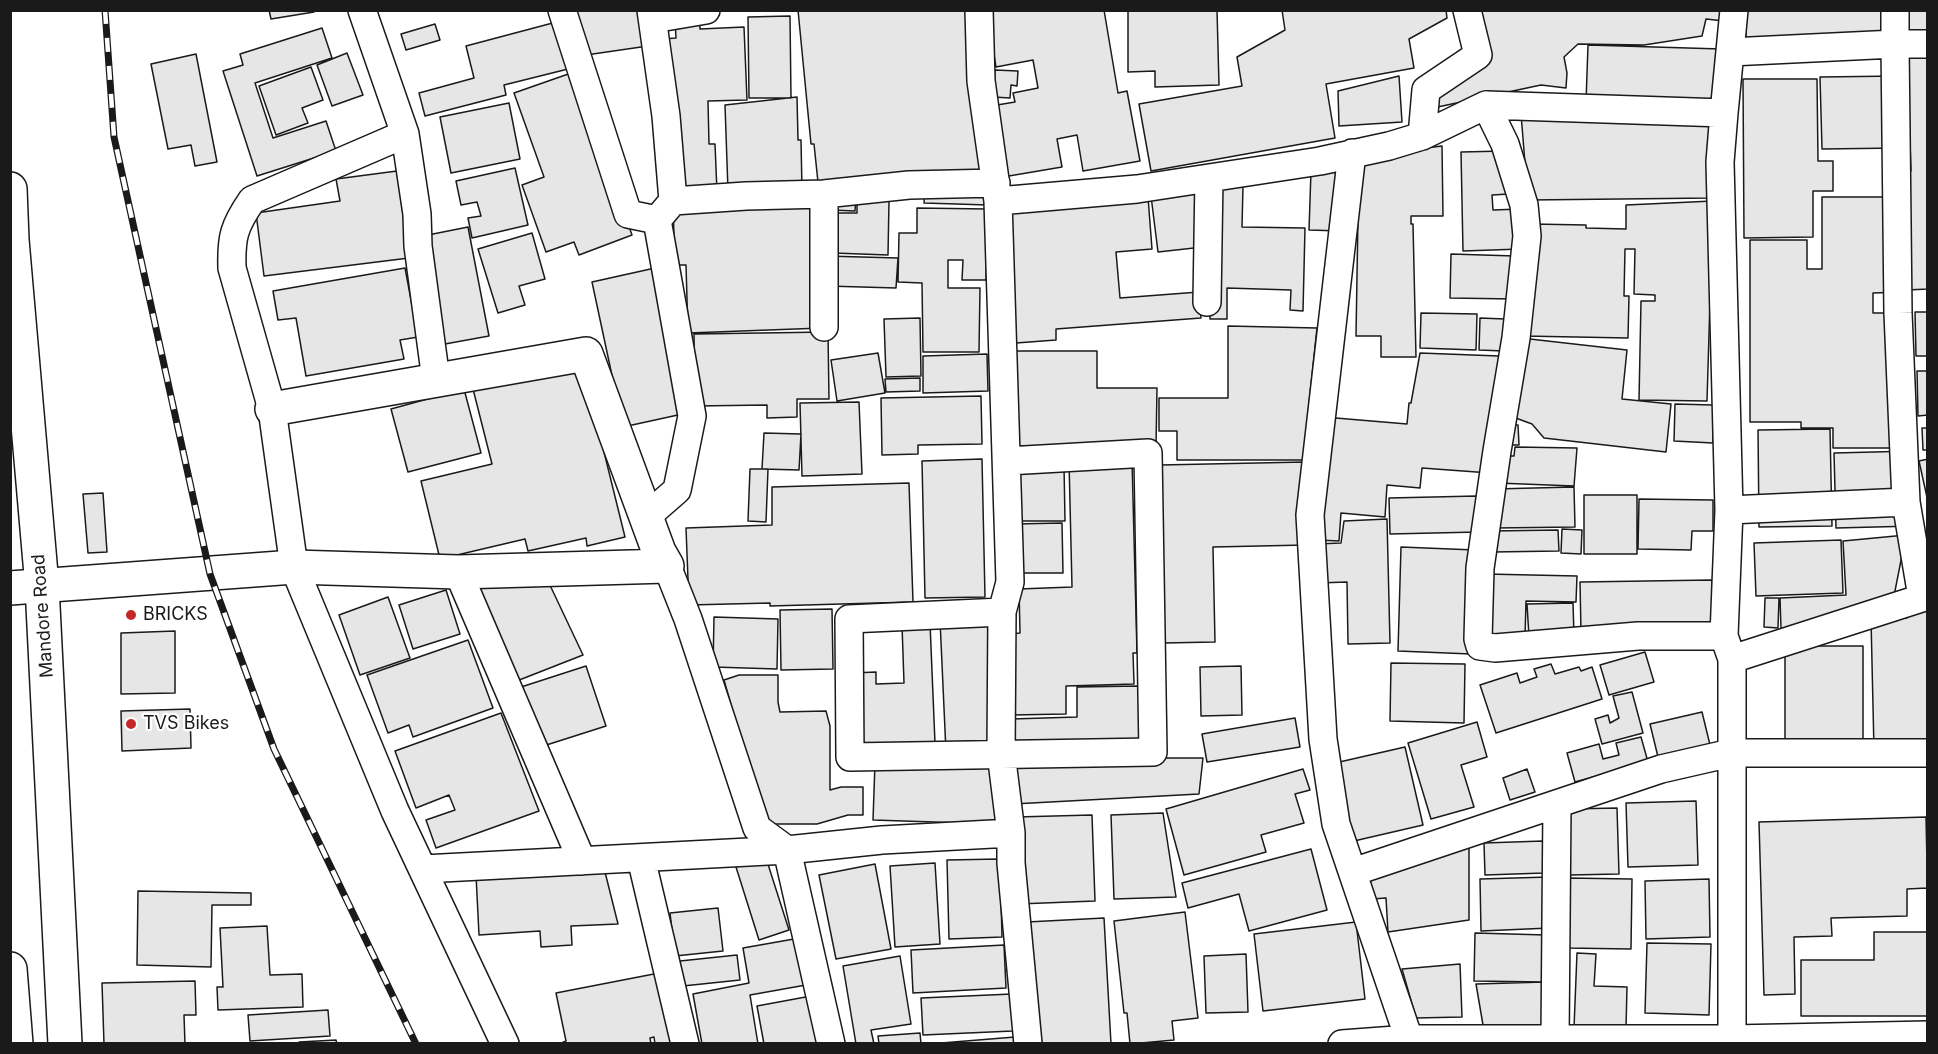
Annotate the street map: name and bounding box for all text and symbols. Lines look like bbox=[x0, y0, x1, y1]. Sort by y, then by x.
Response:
street label: Mandore Road bbox=[28, 553, 58, 679]
place label: BRICKS bbox=[143, 604, 208, 626]
marker: BRICKS bbox=[124, 608, 138, 622]
place label: TVS Bikes bbox=[143, 713, 229, 735]
marker: TVS Bikes bbox=[124, 717, 138, 731]

